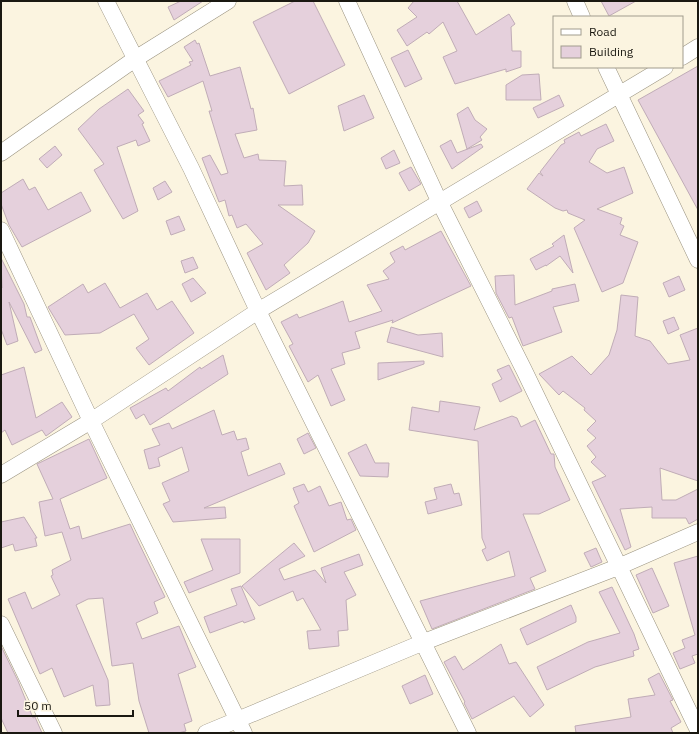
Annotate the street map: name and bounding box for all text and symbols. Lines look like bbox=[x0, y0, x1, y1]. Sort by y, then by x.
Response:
legend bbox=[553, 16, 683, 68]
text: Road bbox=[589, 24, 617, 39]
text: Building bbox=[589, 44, 634, 59]
scale bar bbox=[18, 692, 133, 718]
text: 50 m bbox=[24, 698, 52, 713]

